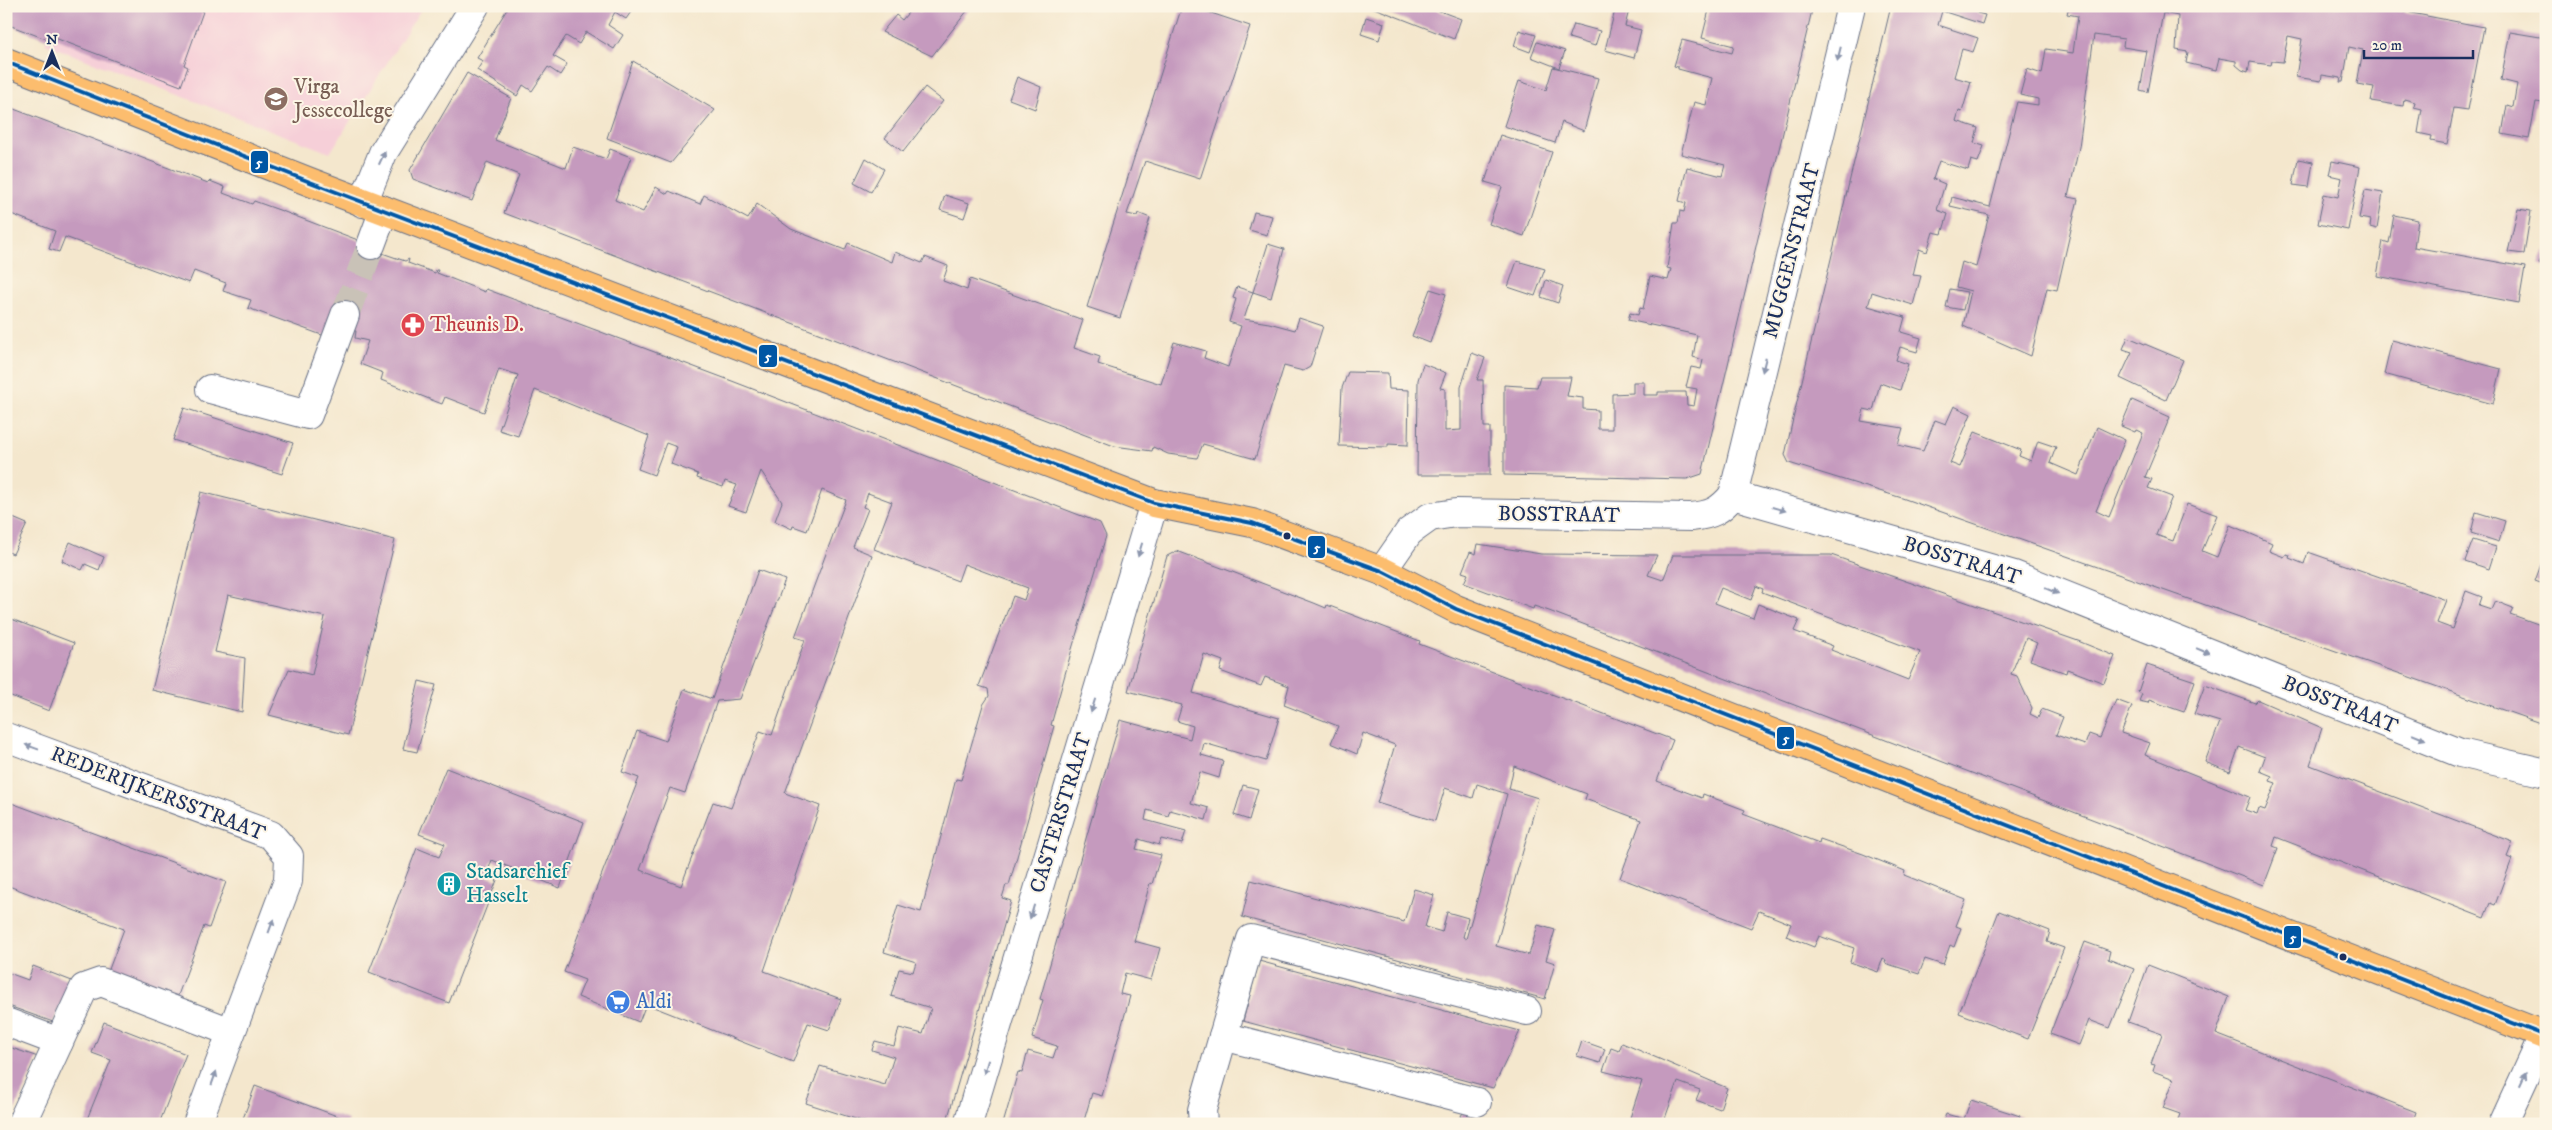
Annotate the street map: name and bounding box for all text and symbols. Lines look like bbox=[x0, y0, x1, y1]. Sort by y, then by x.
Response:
north arrow bbox=[28, 28, 78, 78]
scale bar bbox=[2364, 28, 2473, 60]
text: N bbox=[46, 31, 58, 49]
text: 20 m bbox=[2372, 36, 2402, 55]
one-way arrow bbox=[1835, 46, 1843, 61]
place label: Virga Jessecollege bbox=[292, 74, 393, 124]
school or university icon: Virga Jessecollege bbox=[263, 86, 289, 112]
line badge: 5 bbox=[250, 150, 269, 174]
one-way arrow bbox=[377, 150, 386, 165]
text: 5 bbox=[255, 154, 263, 172]
street label: MUGGENSTRAAT bbox=[1758, 161, 1826, 341]
pharmacy icon: Theunis D. bbox=[400, 312, 426, 338]
place label: Theunis D. bbox=[430, 312, 524, 338]
line badge: 5 bbox=[758, 344, 778, 368]
text: 5 bbox=[764, 348, 772, 366]
one-way arrow bbox=[1760, 357, 1768, 372]
street label: BOSSTRAAT bbox=[1498, 501, 1620, 529]
one-way arrow bbox=[1772, 506, 1787, 514]
unlabelled marker bbox=[1282, 531, 1292, 541]
street label: BOSSTRAAT bbox=[1900, 531, 2024, 591]
line badge: 5 bbox=[1307, 535, 1326, 559]
text: 5 bbox=[1313, 539, 1321, 557]
one-way arrow bbox=[1135, 542, 1143, 557]
one-way arrow bbox=[2045, 587, 2059, 595]
one-way arrow bbox=[2196, 647, 2210, 655]
street label: BOSSTRAAT bbox=[2278, 670, 2402, 740]
one-way arrow bbox=[1089, 698, 1097, 713]
line badge: 5 bbox=[1776, 726, 1795, 750]
street label: CASTERSTRAAT bbox=[1024, 730, 1098, 896]
text: 5 bbox=[1782, 730, 1790, 748]
one-way arrow bbox=[2412, 733, 2426, 741]
street label: REDERIJKERSSTRAAT bbox=[47, 741, 269, 847]
one-way arrow bbox=[24, 743, 39, 751]
place label: Stadsarchief Hasselt bbox=[466, 859, 571, 909]
building icon: Stadsarchief Hasselt bbox=[436, 871, 462, 897]
one-way arrow bbox=[1028, 904, 1036, 919]
one-way arrow bbox=[267, 918, 275, 933]
line badge: 5 bbox=[2283, 925, 2302, 949]
text: 5 bbox=[2289, 929, 2297, 947]
unlabelled marker bbox=[2338, 952, 2348, 962]
supermarket icon: Aldi bbox=[605, 989, 631, 1015]
place label: Aldi bbox=[636, 989, 672, 1015]
one-way arrow bbox=[981, 1060, 989, 1075]
one-way arrow bbox=[210, 1070, 218, 1085]
one-way arrow bbox=[2519, 1072, 2528, 1087]

